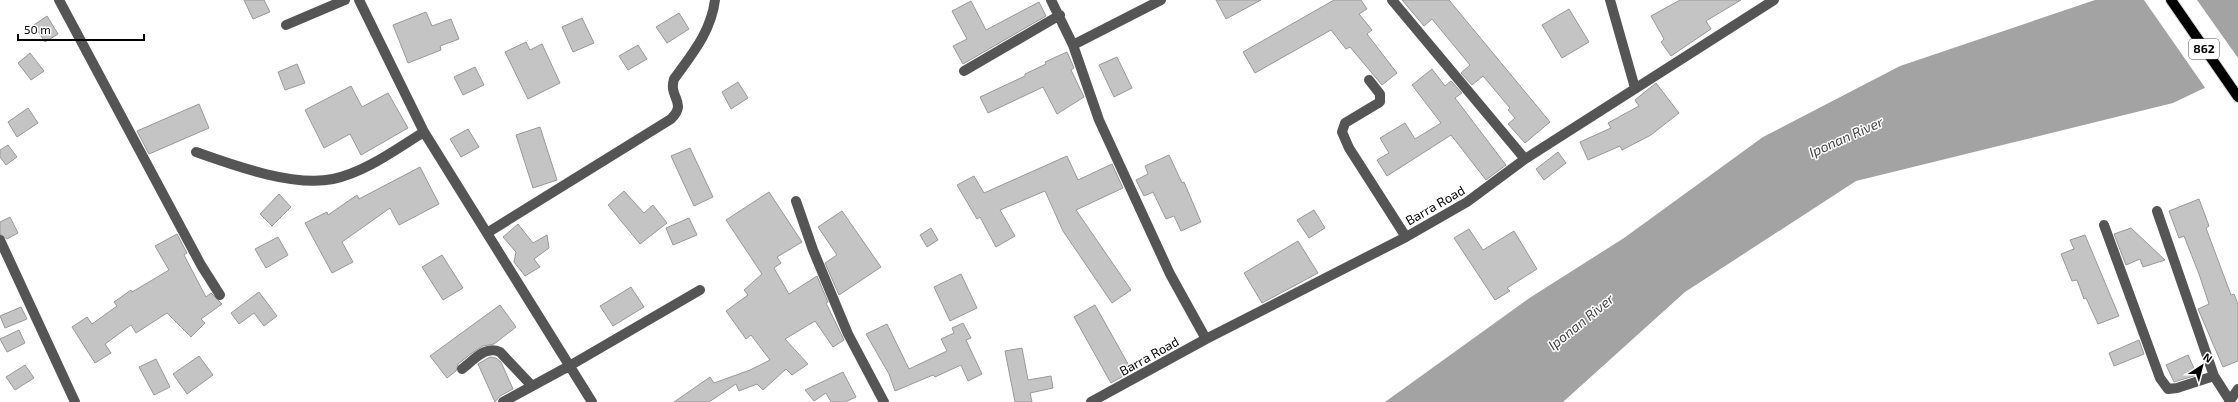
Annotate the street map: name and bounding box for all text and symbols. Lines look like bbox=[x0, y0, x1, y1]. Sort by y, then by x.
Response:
scale bar bbox=[18, 16, 144, 42]
text: 50 m bbox=[24, 22, 51, 36]
road number: 862 bbox=[2189, 39, 2219, 59]
water label: Iponan River bbox=[1806, 112, 1886, 160]
street label: Barra Road bbox=[1403, 182, 1467, 228]
water label: Iponan River bbox=[1544, 290, 1617, 353]
street label: Barra Road bbox=[1116, 333, 1182, 379]
north arrow bbox=[2182, 346, 2222, 386]
text: N bbox=[2201, 350, 2215, 365]

